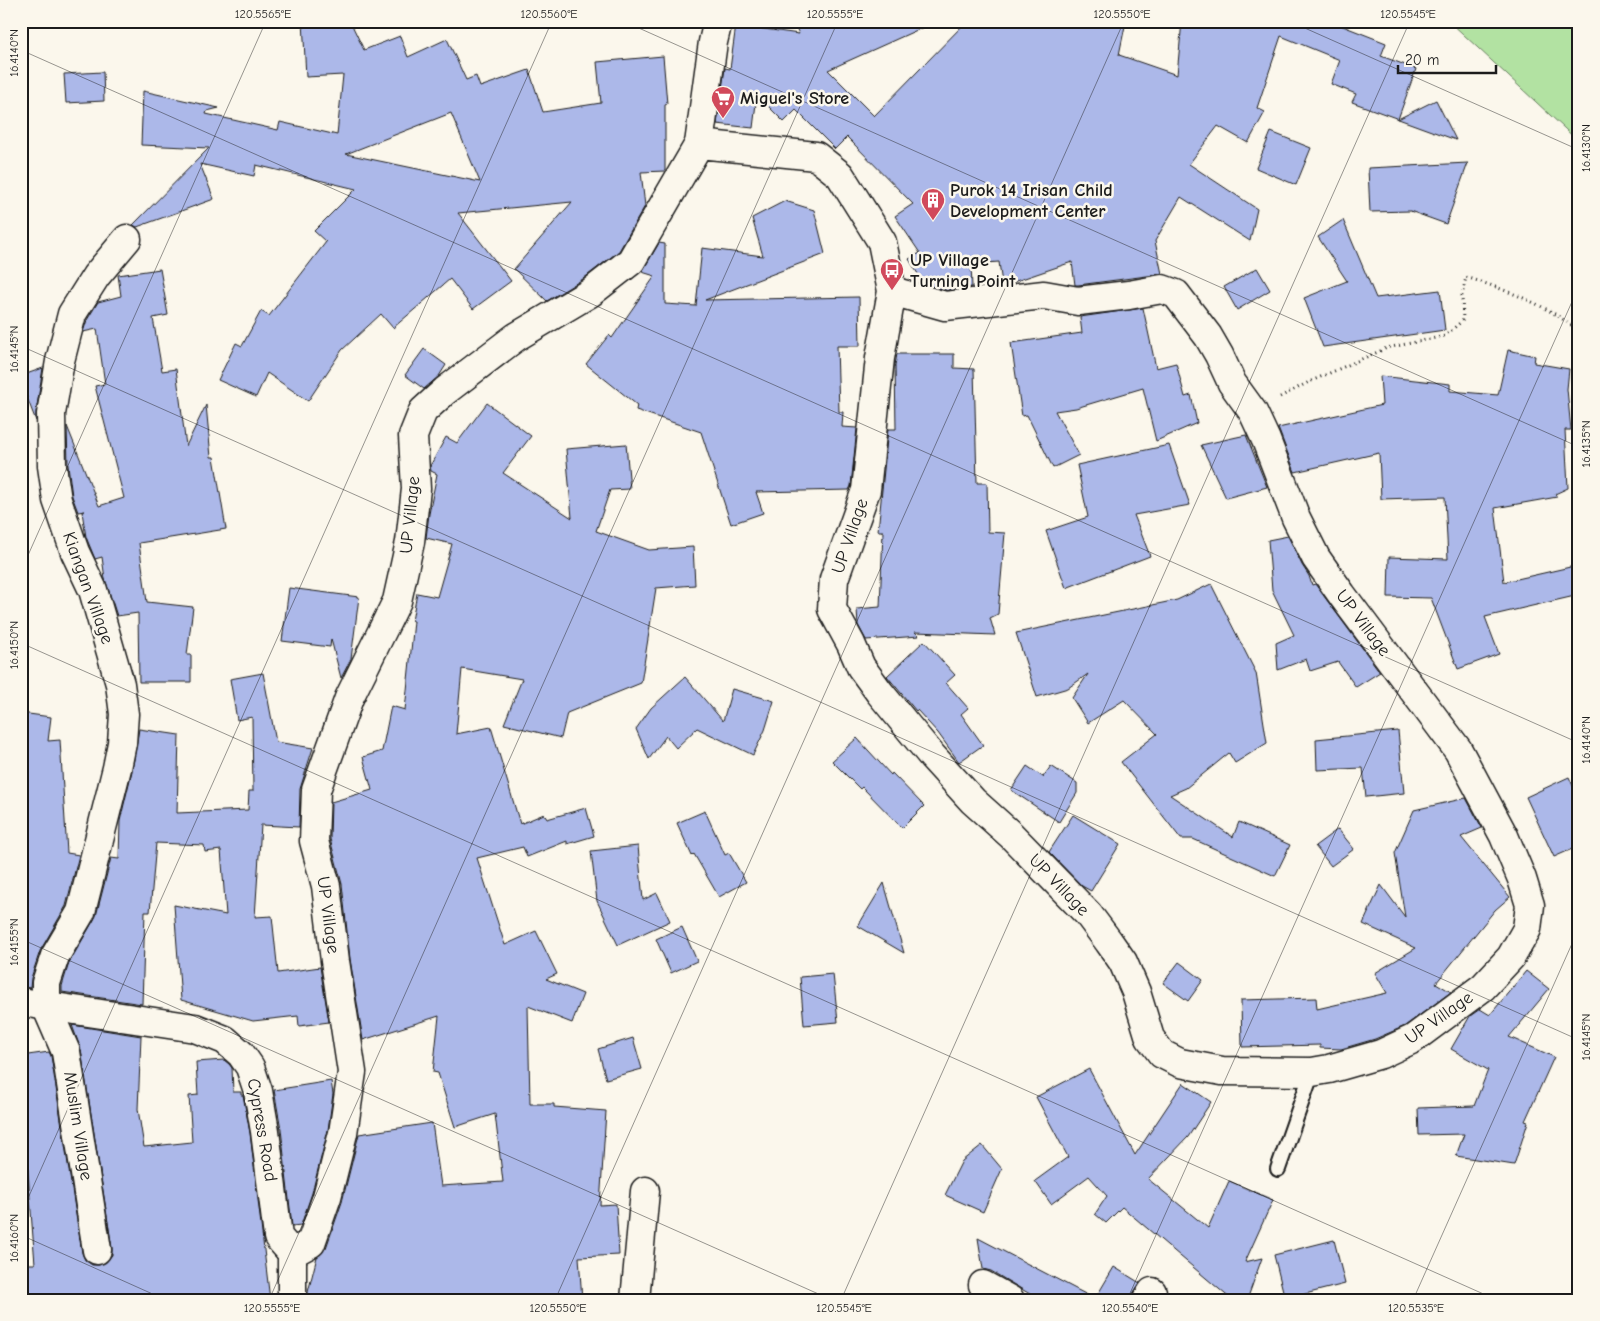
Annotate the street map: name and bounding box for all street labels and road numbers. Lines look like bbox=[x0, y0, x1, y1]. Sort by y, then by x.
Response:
street label: UP Village bbox=[395, 475, 425, 555]
street label: UP Village bbox=[827, 496, 873, 576]
street label: Kiangan Village bbox=[58, 529, 118, 647]
street label: UP Village bbox=[1331, 586, 1395, 660]
street label: UP Village bbox=[1024, 850, 1094, 920]
street label: UP Village bbox=[312, 875, 344, 955]
street label: UP Village bbox=[1401, 987, 1477, 1049]
street label: Muslim Village bbox=[59, 1070, 97, 1182]
street label: Cypress Road bbox=[243, 1077, 281, 1183]

